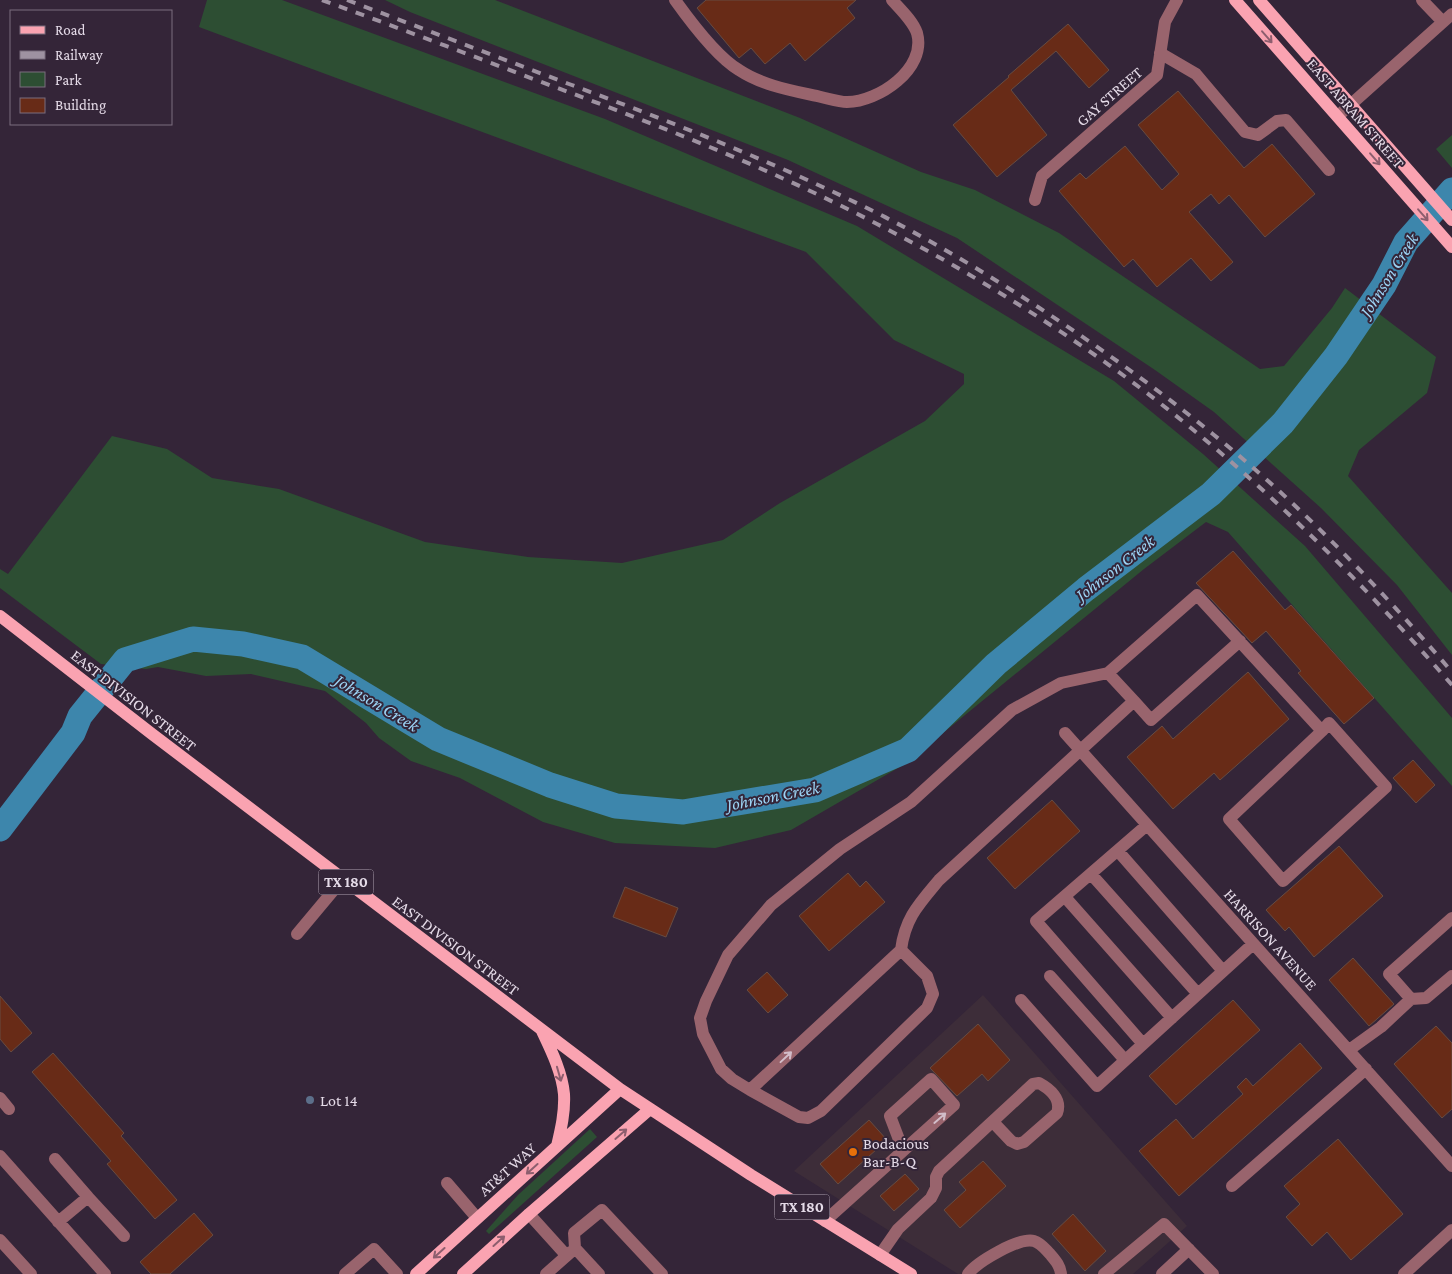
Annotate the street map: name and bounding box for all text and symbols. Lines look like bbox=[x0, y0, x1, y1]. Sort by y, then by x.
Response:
legend bbox=[10, 10, 172, 125]
text: Road bbox=[55, 22, 86, 38]
one-way arrow bbox=[1262, 30, 1273, 43]
text: Railway bbox=[55, 47, 103, 64]
street label: EAST ABRAM STREET bbox=[1303, 55, 1408, 172]
street label: GAY STREET bbox=[1073, 63, 1146, 129]
text: Park bbox=[55, 72, 82, 88]
text: Building bbox=[55, 97, 106, 114]
one-way arrow bbox=[1369, 152, 1380, 165]
one-way arrow bbox=[1418, 208, 1429, 221]
water label: Johnson Creek bbox=[1354, 229, 1423, 323]
water label: Johnson Creek bbox=[1069, 530, 1159, 607]
street label: EAST DIVISION STREET bbox=[68, 646, 200, 755]
water label: Johnson Creek bbox=[329, 669, 424, 737]
water label: Johnson Creek bbox=[722, 777, 822, 815]
road number: TX 180 bbox=[318, 870, 374, 894]
street label: HARRISON AVENUE bbox=[1221, 885, 1321, 994]
street label: EAST DIVISION STREET bbox=[389, 892, 523, 999]
one-way arrow bbox=[779, 1051, 792, 1063]
one-way arrow bbox=[554, 1065, 564, 1081]
place label: Lot 14 bbox=[320, 1092, 358, 1109]
marker: Lot 14 bbox=[304, 1094, 316, 1106]
one-way arrow bbox=[933, 1112, 946, 1123]
one-way arrow bbox=[615, 1128, 628, 1140]
place label: Bodacious Bar-B-Q bbox=[863, 1135, 929, 1170]
street label: AT&T WAY bbox=[475, 1139, 540, 1199]
marker: Bodacious Bar-B-Q bbox=[847, 1146, 859, 1158]
one-way arrow bbox=[525, 1163, 538, 1174]
road number: TX 180 bbox=[774, 1194, 830, 1220]
one-way arrow bbox=[492, 1235, 505, 1247]
one-way arrow bbox=[432, 1247, 445, 1259]

